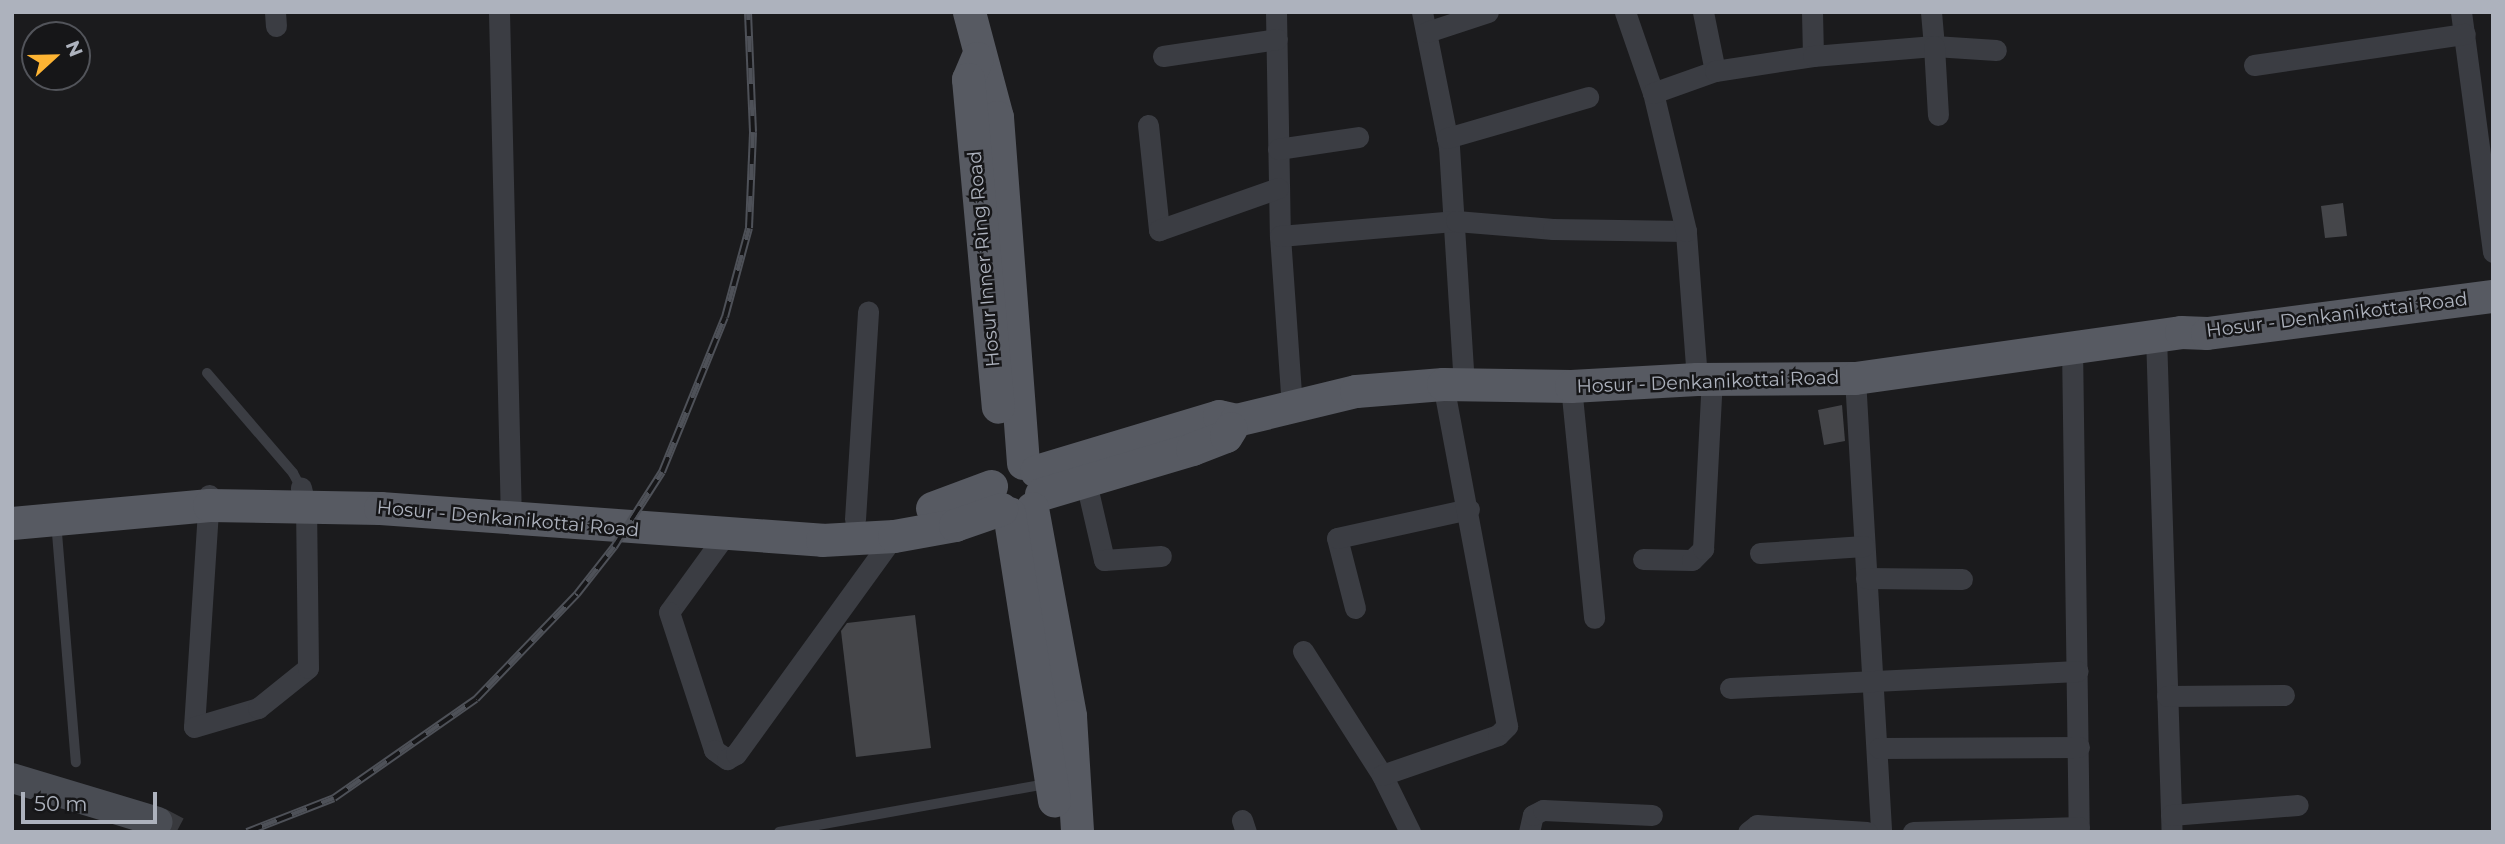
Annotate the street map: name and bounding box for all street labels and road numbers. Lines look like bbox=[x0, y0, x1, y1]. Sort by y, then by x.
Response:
street label: Hosur Inner Ring Road bbox=[963, 150, 1005, 368]
street label: Hosur - Denkanikottai Road bbox=[2205, 288, 2469, 342]
street label: Hosur - Denkanikottai Road bbox=[1576, 366, 1840, 398]
street label: Hosur - Denkanikottai Road bbox=[376, 496, 640, 542]

